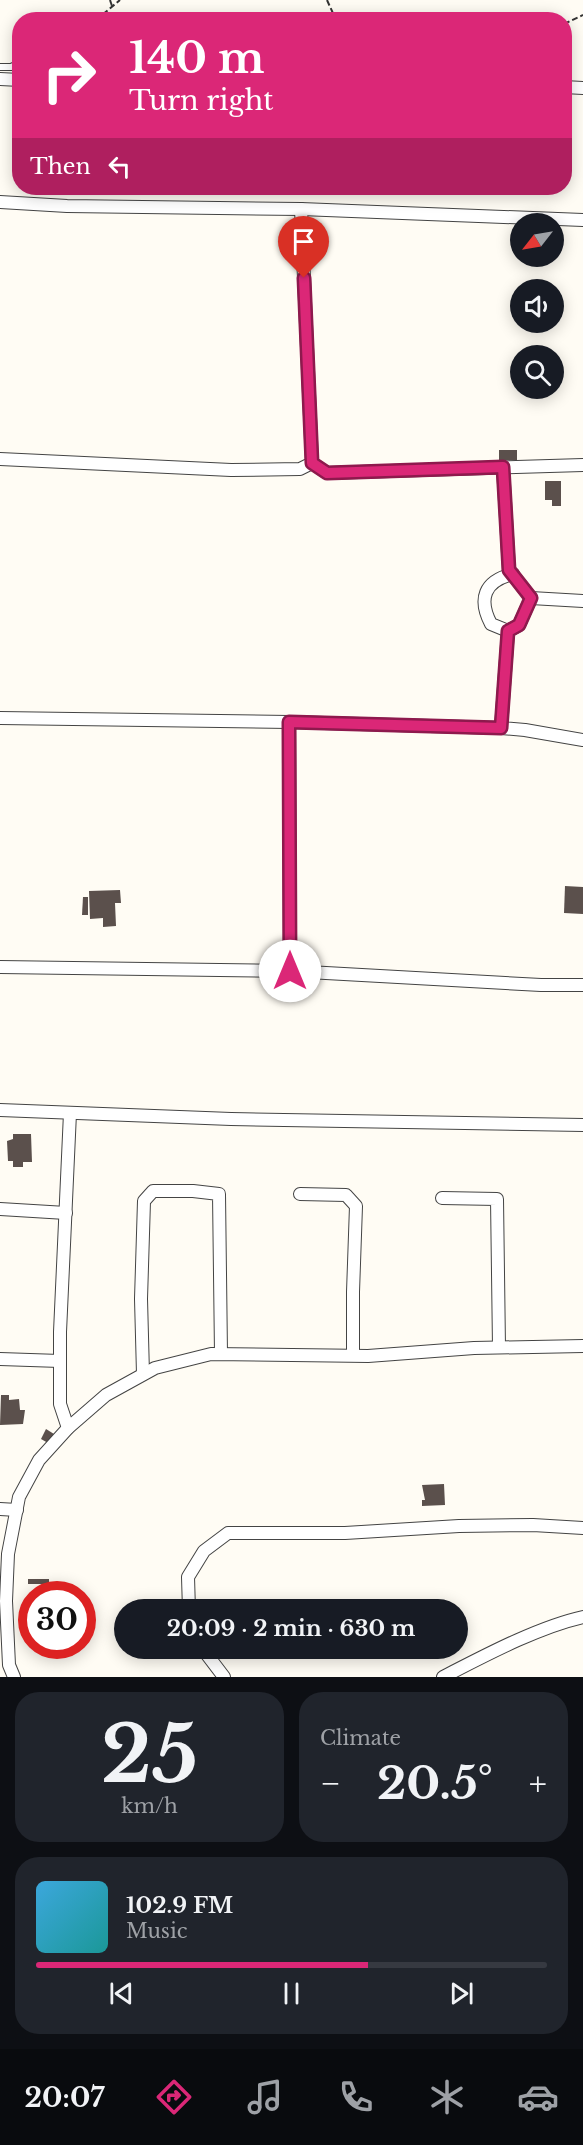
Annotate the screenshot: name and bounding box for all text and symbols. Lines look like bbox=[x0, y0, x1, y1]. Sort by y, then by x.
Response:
text: 140 m bbox=[129, 32, 265, 84]
icon: right bbox=[30, 36, 108, 114]
text: Turn right bbox=[129, 84, 273, 117]
icon: left bbox=[103, 150, 136, 183]
text: Then bbox=[30, 153, 91, 180]
north arrow bbox=[510, 213, 564, 267]
map controls bbox=[510, 213, 564, 399]
pin bbox=[278, 216, 329, 278]
icon: arrive bbox=[287, 225, 320, 258]
button: sound bbox=[510, 279, 564, 333]
button: search bbox=[510, 345, 564, 399]
position arrow bbox=[258, 939, 322, 1003]
speed limit sign: 30 bbox=[18, 1581, 96, 1659]
text: 20:09 · 2 min · 630 m bbox=[167, 1615, 415, 1642]
text: 25 bbox=[101, 1706, 198, 1803]
text: Climate bbox=[320, 1726, 401, 1750]
text: 20.5° bbox=[377, 1755, 493, 1811]
text: − bbox=[320, 1763, 341, 1804]
text: + bbox=[529, 1763, 547, 1804]
text: km/h bbox=[121, 1794, 178, 1818]
text: 102.9 FM bbox=[126, 1892, 233, 1919]
text: Music bbox=[126, 1919, 187, 1943]
icon: previous bbox=[105, 1977, 138, 2010]
icon: pause bbox=[275, 1977, 308, 2010]
icon: next bbox=[445, 1977, 478, 2010]
icon: directions bbox=[153, 2076, 195, 2118]
icon: music bbox=[244, 2076, 286, 2118]
icon: phone bbox=[335, 2076, 377, 2118]
icon: climate bbox=[426, 2076, 468, 2118]
icon: car bbox=[517, 2076, 559, 2118]
text: 20:07 bbox=[24, 2081, 104, 2114]

